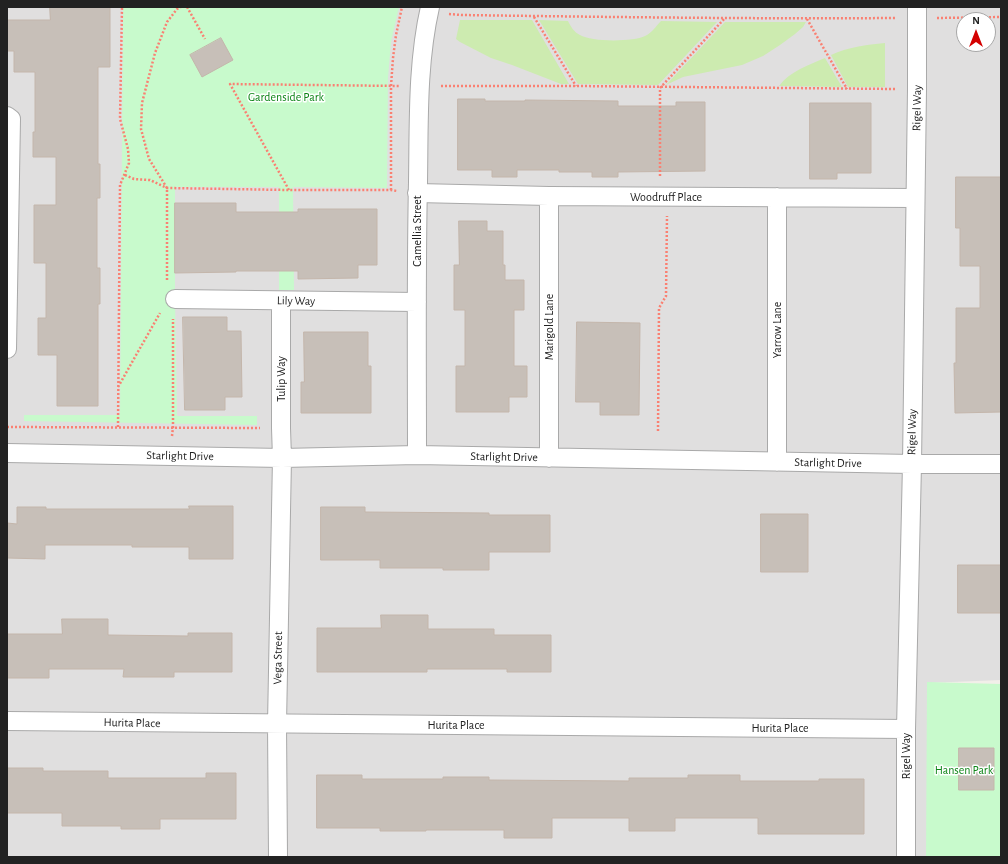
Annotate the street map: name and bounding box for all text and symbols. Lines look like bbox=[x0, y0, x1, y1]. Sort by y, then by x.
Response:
north arrow bbox=[956, 12, 996, 52]
text: N bbox=[972, 15, 980, 26]
street label: Rigel Way bbox=[909, 85, 925, 131]
park label: Gardenside Park bbox=[248, 90, 324, 104]
street label: Woodruff Place bbox=[630, 190, 702, 204]
street label: Camellia Street bbox=[410, 195, 424, 267]
street label: Lily Way bbox=[277, 293, 315, 309]
street label: Marigold Lane bbox=[542, 294, 556, 360]
street label: Yarrow Lane bbox=[770, 302, 784, 358]
street label: Tulip Way bbox=[274, 356, 288, 402]
street label: Rigel Way bbox=[904, 409, 920, 455]
street label: Starlight Drive bbox=[146, 448, 214, 464]
street label: Starlight Drive bbox=[470, 449, 538, 465]
street label: Starlight Drive bbox=[794, 455, 862, 471]
street label: Vega Street bbox=[270, 631, 286, 685]
street label: Hurita Place bbox=[103, 715, 161, 731]
street label: Hurita Place bbox=[427, 718, 485, 732]
street label: Hurita Place bbox=[751, 721, 809, 735]
street label: Rigel Way bbox=[899, 733, 913, 779]
park label: Hansen Park bbox=[935, 763, 993, 777]

